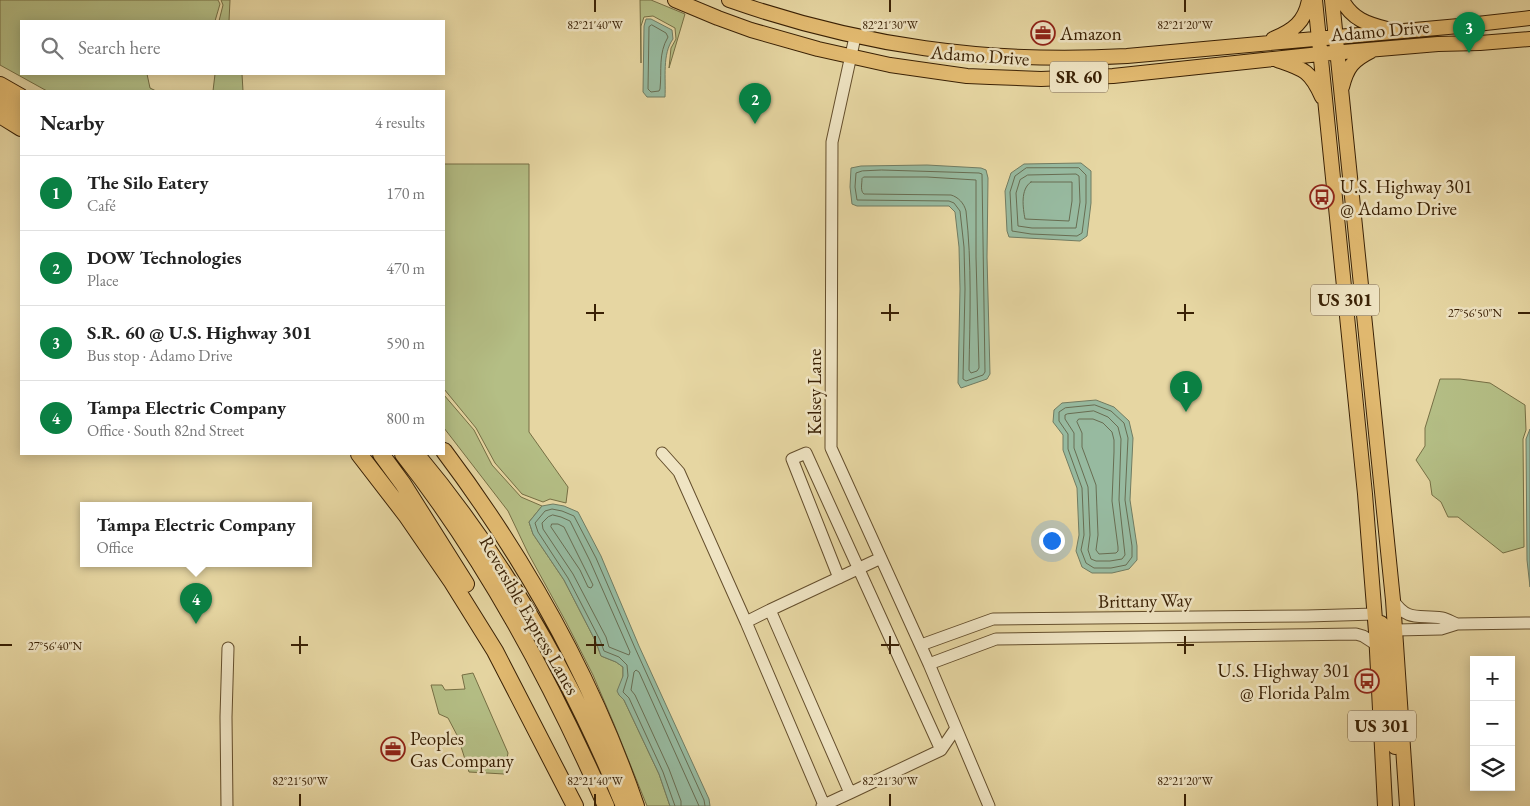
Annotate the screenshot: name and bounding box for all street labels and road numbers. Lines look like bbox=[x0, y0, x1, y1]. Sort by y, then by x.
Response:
street label: Adamo Drive bbox=[1329, 14, 1430, 47]
street label: Adamo Drive bbox=[929, 40, 1030, 71]
road number: SR 60 bbox=[1050, 62, 1108, 92]
road number: US 301 bbox=[1311, 284, 1379, 316]
street label: Kelsey Lane bbox=[802, 349, 827, 435]
street label: Reversible Express Lanes bbox=[474, 531, 585, 699]
street label: Brittany Way bbox=[1098, 587, 1193, 614]
road number: US 301 bbox=[1348, 710, 1416, 741]

